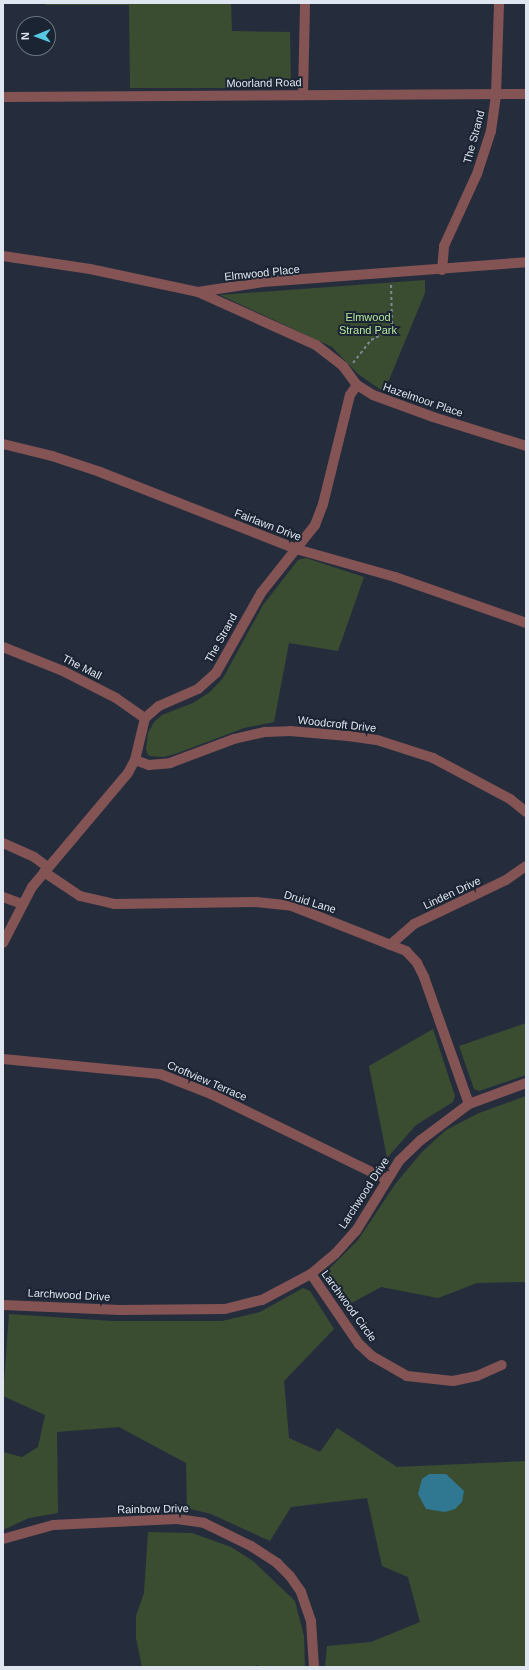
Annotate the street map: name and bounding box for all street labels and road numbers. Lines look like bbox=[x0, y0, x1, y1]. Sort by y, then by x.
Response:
street label: Moorland Road bbox=[226, 76, 302, 90]
street label: The Strand bbox=[461, 109, 487, 165]
street label: Elmwood Place bbox=[224, 262, 300, 284]
street label: Hazelmoor Place bbox=[381, 380, 465, 420]
street label: Fairlawn Drive bbox=[233, 506, 303, 544]
street label: The Strand bbox=[202, 611, 240, 665]
street label: The Mall bbox=[60, 652, 104, 682]
street label: Woodcroft Drive bbox=[297, 713, 377, 735]
street label: Linden Drive bbox=[421, 874, 483, 912]
street label: Druid Lane bbox=[282, 888, 338, 916]
street label: Croftview Terrace bbox=[165, 1058, 249, 1104]
street label: Larchwood Drive bbox=[336, 1155, 392, 1231]
street label: Larchwood Circle bbox=[319, 1268, 379, 1344]
street label: Larchwood Drive bbox=[27, 1286, 111, 1304]
street label: Rainbow Drive bbox=[117, 1502, 189, 1516]

